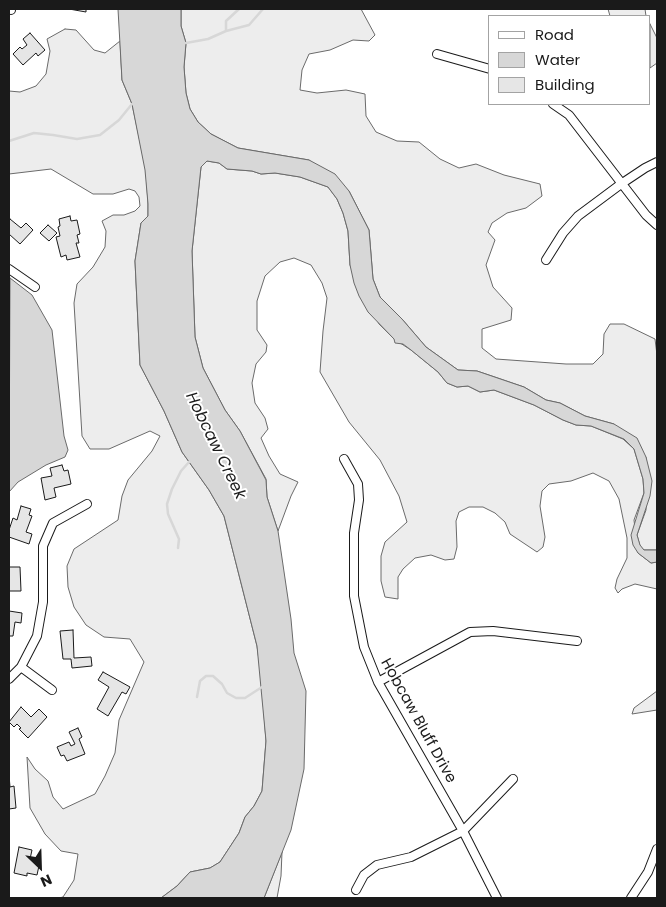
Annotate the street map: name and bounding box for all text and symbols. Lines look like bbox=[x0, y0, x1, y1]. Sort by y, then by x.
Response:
legend bbox=[488, 15, 651, 105]
text: Road bbox=[535, 24, 574, 45]
text: Water bbox=[535, 49, 580, 70]
text: Building bbox=[535, 74, 595, 95]
water label: Hobcaw Creek bbox=[181, 389, 249, 503]
street label: Hobcaw Bluff Drive bbox=[376, 656, 460, 786]
north arrow bbox=[15, 842, 65, 892]
text: N bbox=[37, 869, 55, 892]

